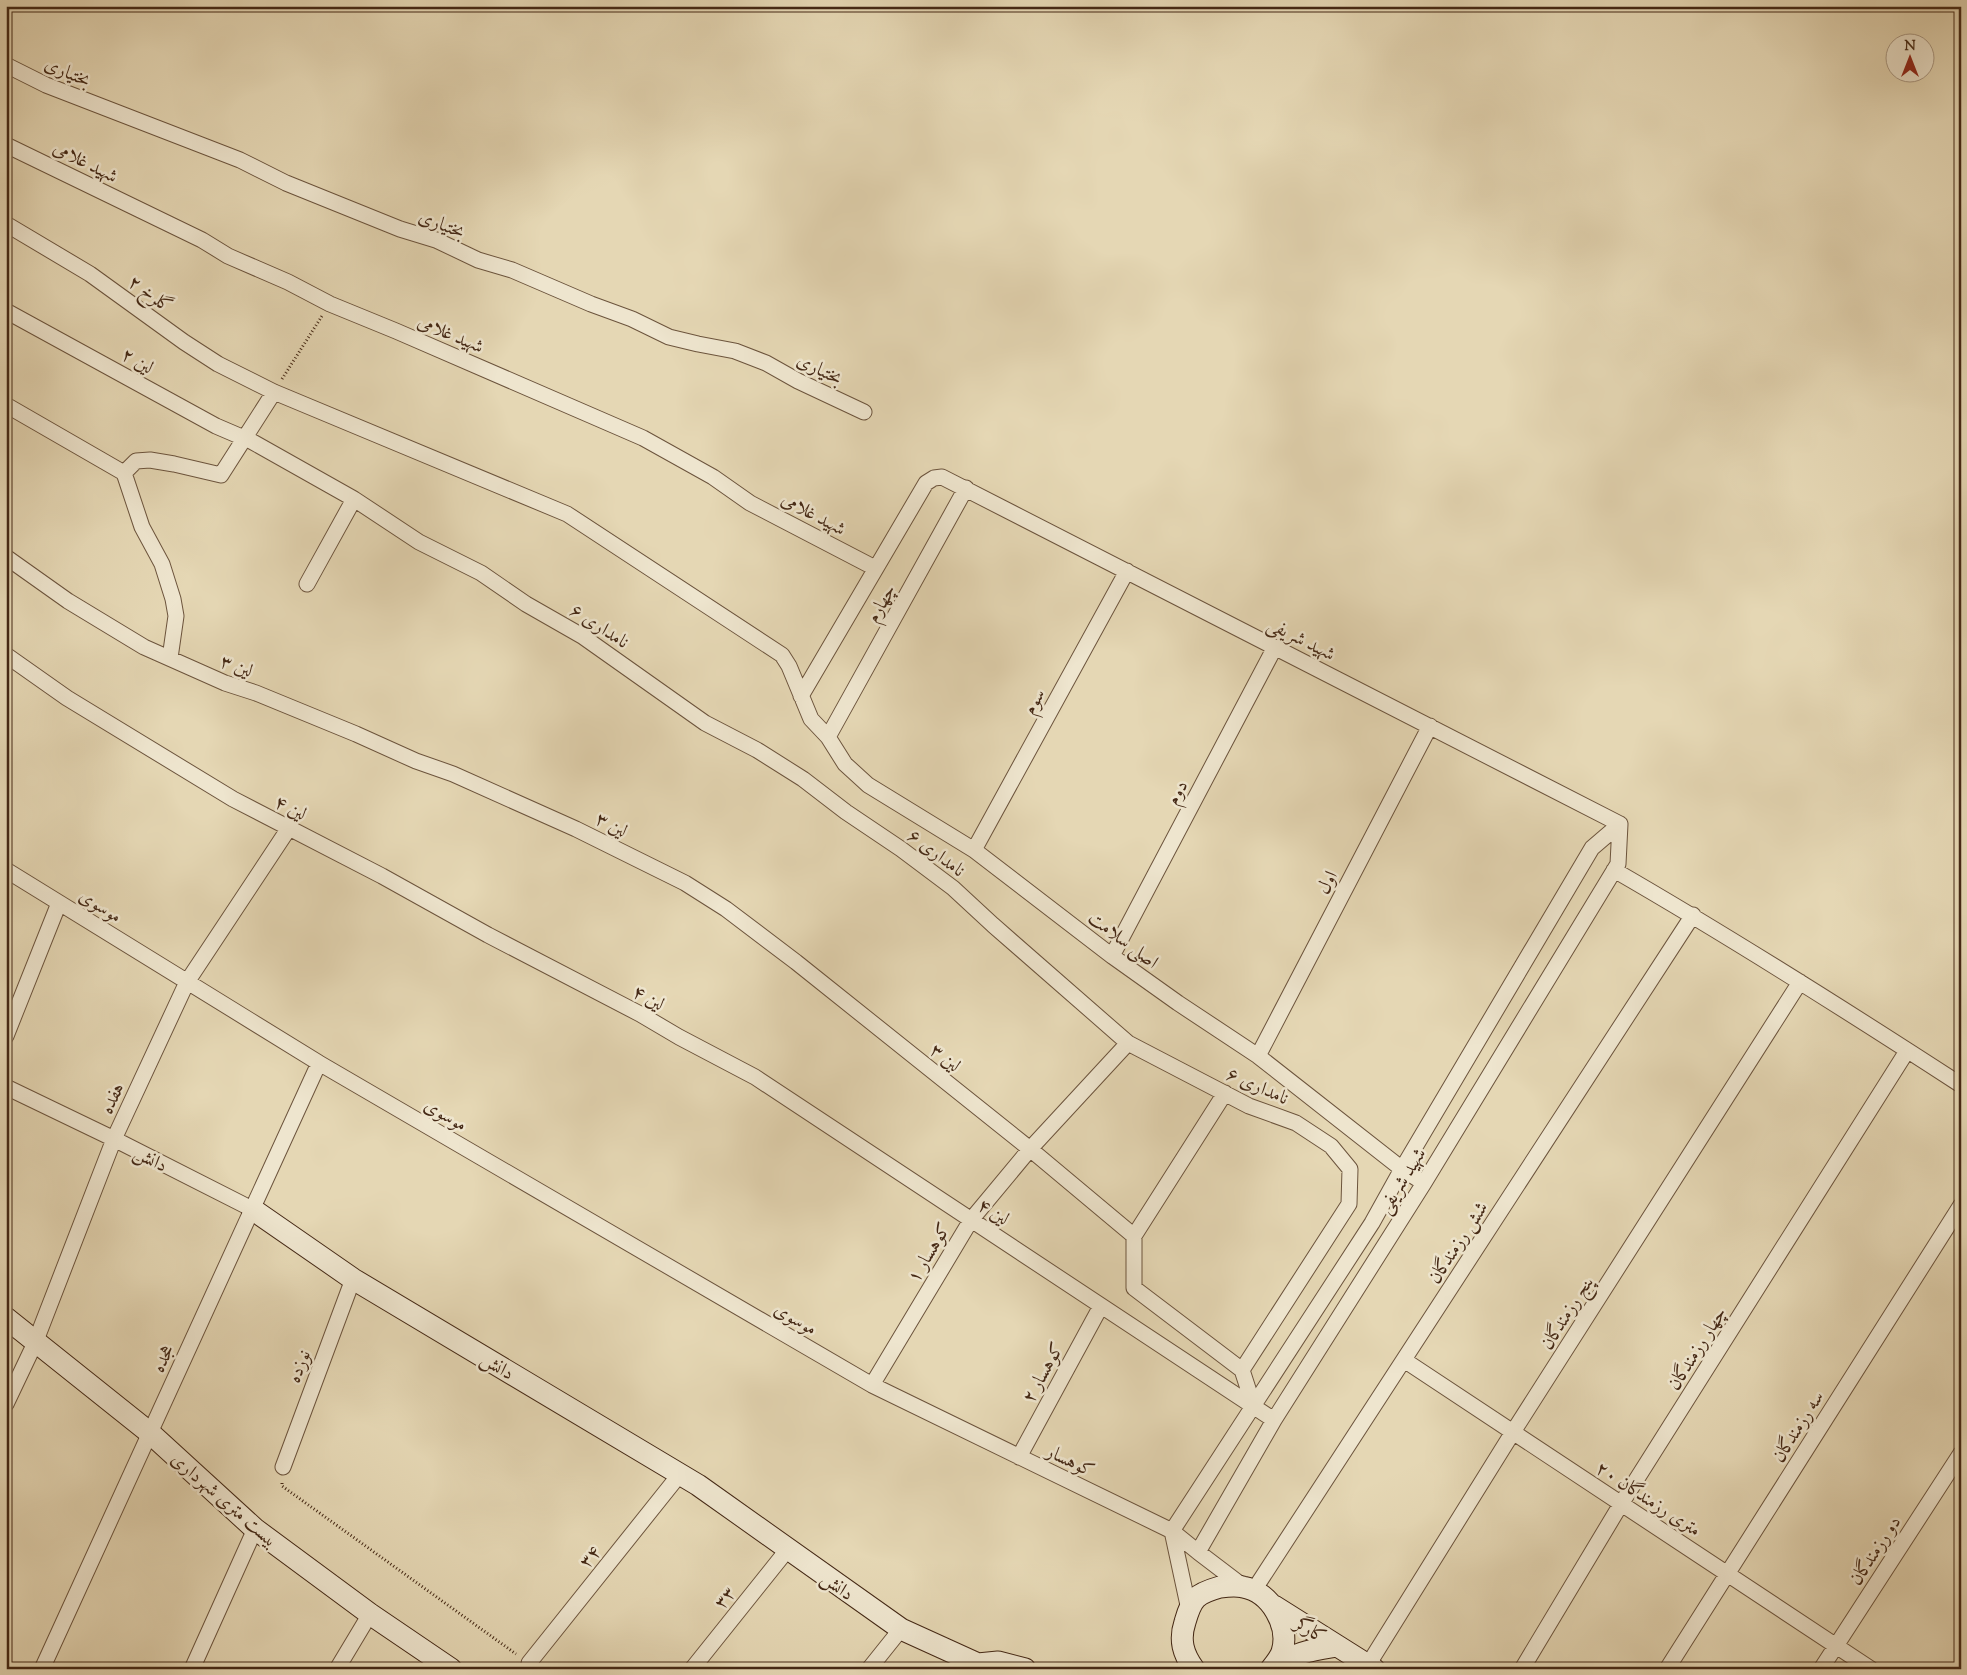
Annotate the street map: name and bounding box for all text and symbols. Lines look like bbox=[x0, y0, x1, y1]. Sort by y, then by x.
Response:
north arrow bbox=[1884, 32, 1934, 82]
text: N bbox=[1904, 37, 1916, 57]
street label: بختیاری bbox=[40, 52, 94, 95]
street label: شهید غلامی bbox=[48, 135, 122, 191]
street label: بختیاری bbox=[414, 204, 468, 247]
street label: گلرخ ۲ bbox=[121, 270, 177, 322]
street label: شهید غلامی bbox=[413, 309, 487, 361]
street label: لین ۲ bbox=[116, 342, 158, 382]
street label: بختیاری bbox=[791, 348, 846, 393]
street label: شهید غلامی bbox=[776, 487, 850, 544]
street label: چهارم bbox=[861, 580, 905, 629]
street label: نامداری ۶ bbox=[564, 598, 634, 656]
street label: شهید شریفی bbox=[1262, 612, 1340, 669]
street label: لین ۳ bbox=[216, 649, 256, 686]
street label: سوم bbox=[1017, 684, 1054, 721]
street label: دوم bbox=[1160, 776, 1197, 811]
street label: لین ۴ bbox=[269, 790, 311, 829]
street label: لین ۳ bbox=[590, 807, 632, 846]
street label: نامداری ۶ bbox=[901, 823, 970, 885]
street label: اول bbox=[1311, 867, 1346, 900]
street label: موسوی bbox=[73, 884, 126, 931]
street label: اصلی سلامت bbox=[1082, 905, 1163, 976]
street label: لین ۴ bbox=[627, 979, 669, 1019]
street label: لین ۳ bbox=[923, 1038, 966, 1080]
street label: نامداری ۶ bbox=[1221, 1062, 1292, 1113]
street label: هفده bbox=[94, 1079, 132, 1119]
street label: موسوی bbox=[418, 1093, 471, 1139]
street label: دانش bbox=[128, 1140, 172, 1180]
street label: شهید شریفی bbox=[1372, 1143, 1434, 1219]
street label: لین ۴ bbox=[971, 1193, 1014, 1233]
street label: شش رزمندگان bbox=[1422, 1197, 1496, 1290]
street label: کوهسار ۱ bbox=[902, 1218, 959, 1288]
street label: پنج رزمندگان bbox=[1535, 1271, 1603, 1357]
street label: موسوی bbox=[768, 1297, 821, 1343]
street label: چهار رزمندگان bbox=[1662, 1302, 1734, 1396]
street label: کوهسار ۲ bbox=[1016, 1338, 1072, 1408]
street label: هجده bbox=[146, 1341, 182, 1378]
street label: نوزده bbox=[282, 1347, 319, 1387]
street label: دانش bbox=[475, 1347, 519, 1388]
street label: سه رزمندگان bbox=[1766, 1386, 1832, 1468]
street label: کوهسار bbox=[1040, 1438, 1098, 1485]
street label: بیست متری شهرداری bbox=[164, 1447, 283, 1555]
street label: ۲۰ متری رزمندگان bbox=[1590, 1456, 1706, 1544]
street label: دو رزمندگان bbox=[1843, 1511, 1909, 1592]
street label: ۳۴ bbox=[573, 1540, 608, 1575]
street label: دانش bbox=[814, 1566, 859, 1608]
street label: ۳۳ bbox=[708, 1581, 743, 1616]
street label: کارگر bbox=[1287, 1609, 1331, 1651]

